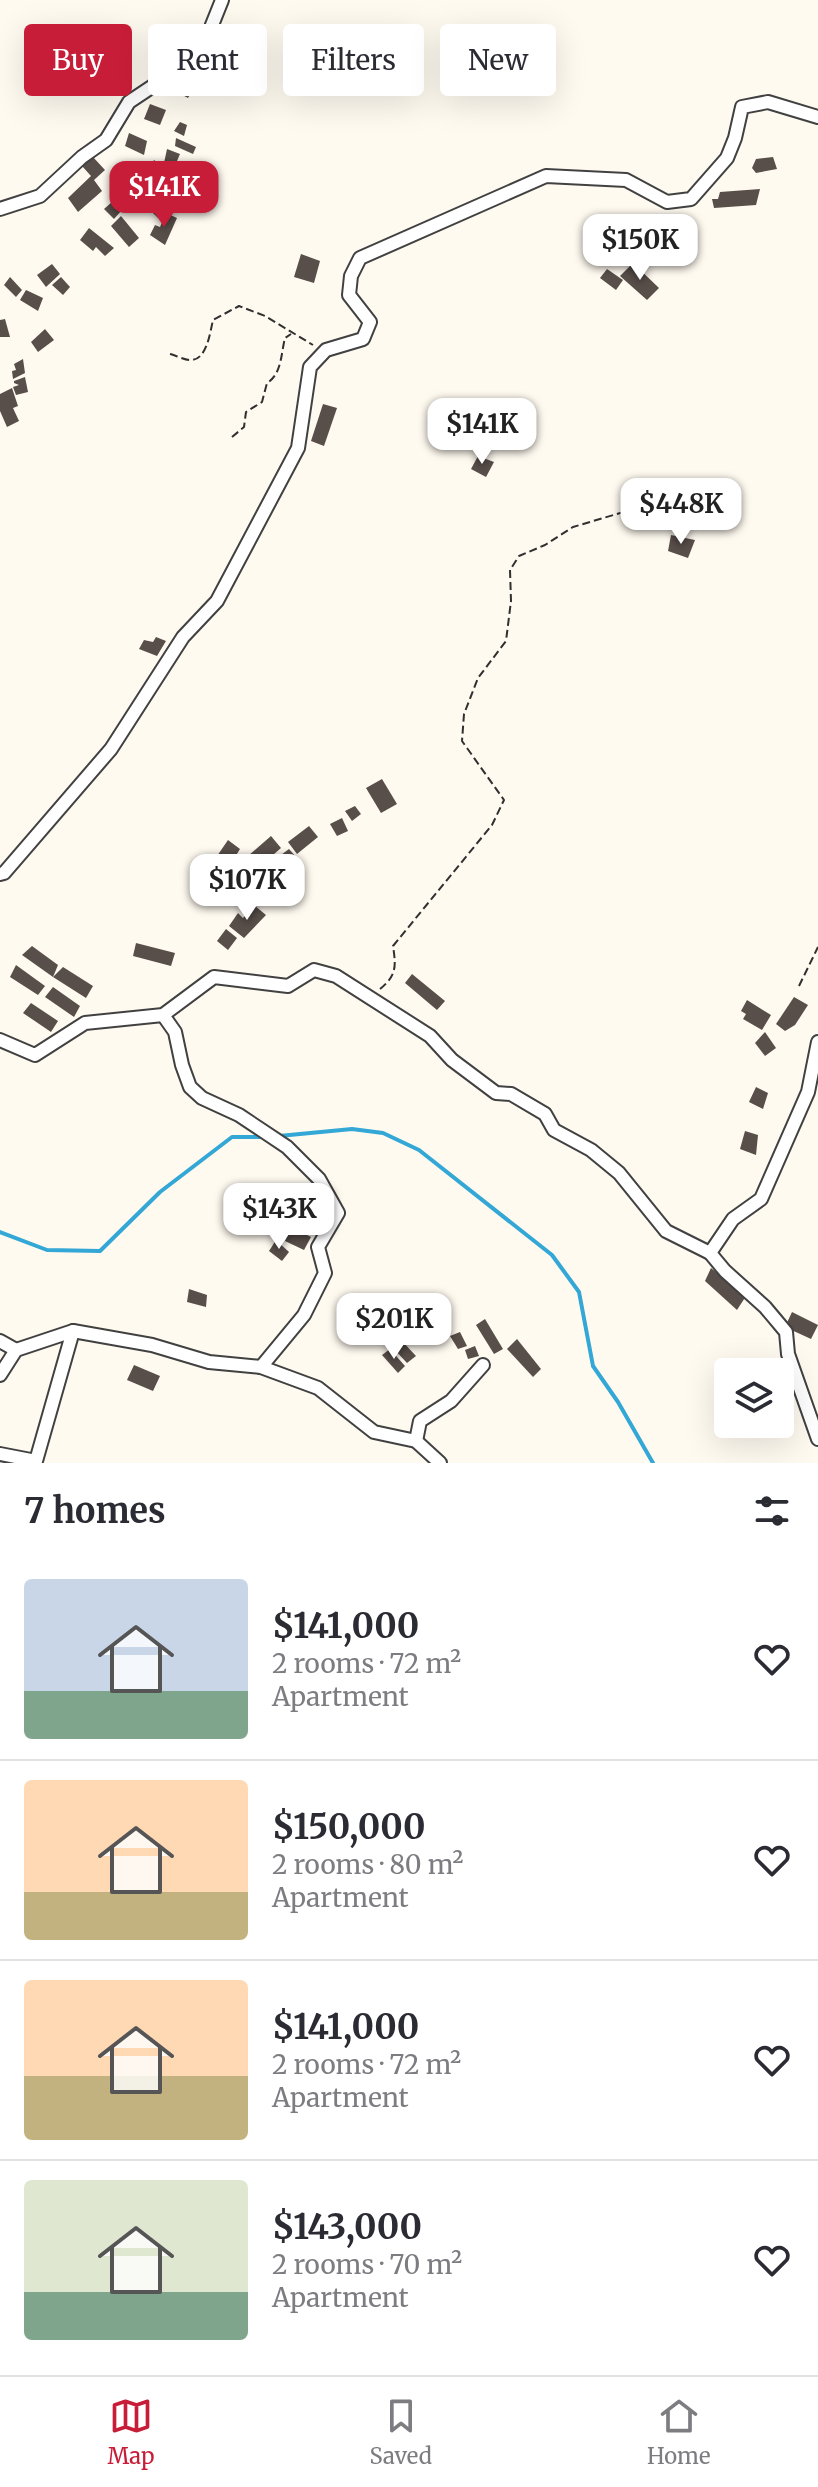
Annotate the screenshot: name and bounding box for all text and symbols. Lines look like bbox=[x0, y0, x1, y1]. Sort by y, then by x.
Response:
chip: Buy bbox=[24, 24, 132, 96]
chip: Rent bbox=[148, 24, 267, 96]
chip: Filters bbox=[283, 24, 424, 96]
chip: New bbox=[440, 24, 556, 96]
pin: $141K bbox=[108, 161, 220, 229]
text: $141K bbox=[127, 170, 201, 203]
pin: $150K bbox=[584, 214, 696, 282]
text: $150K bbox=[601, 223, 679, 256]
pin: $141K bbox=[426, 398, 538, 466]
text: $141K bbox=[445, 407, 519, 440]
pin: $448K bbox=[625, 478, 737, 546]
text: $448K bbox=[639, 487, 724, 520]
pin: $107K bbox=[191, 854, 303, 922]
text: $107K bbox=[208, 863, 286, 896]
pin: $143K bbox=[223, 1183, 335, 1251]
text: $143K bbox=[241, 1192, 317, 1225]
pin: $201K bbox=[338, 1293, 450, 1361]
text: $201K bbox=[354, 1302, 434, 1335]
map controls bbox=[714, 1358, 794, 1438]
button: layers bbox=[714, 1358, 794, 1438]
icon: filters bbox=[750, 1489, 794, 1533]
text: 7 homes bbox=[24, 1490, 166, 1532]
text: $141,000 bbox=[272, 1605, 419, 1647]
icon: home bbox=[88, 1611, 184, 1707]
icon: heart bbox=[750, 1637, 794, 1681]
text: 2 rooms · 72 m² bbox=[272, 1647, 461, 1680]
text: Apartment bbox=[272, 1680, 409, 1713]
text: $150,000 bbox=[272, 1806, 426, 1848]
icon: home bbox=[88, 1812, 184, 1908]
icon: heart bbox=[750, 1838, 794, 1882]
text: 2 rooms · 80 m² bbox=[272, 1848, 463, 1881]
text: Apartment bbox=[272, 1881, 409, 1914]
text: $141,000 bbox=[272, 2006, 419, 2048]
icon: home bbox=[88, 2012, 184, 2108]
icon: heart bbox=[750, 2038, 794, 2082]
text: 2 rooms · 72 m² bbox=[272, 2048, 461, 2081]
text: Apartment bbox=[272, 2081, 409, 2114]
text: $143,000 bbox=[272, 2206, 422, 2248]
icon: home bbox=[88, 2212, 184, 2308]
icon: heart bbox=[750, 2238, 794, 2282]
text: 2 rooms · 70 m² bbox=[272, 2248, 462, 2281]
text: Apartment bbox=[272, 2281, 409, 2314]
tab: Map bbox=[108, 2394, 154, 2470]
tab: Saved bbox=[370, 2394, 432, 2470]
tab: Home bbox=[647, 2394, 710, 2470]

